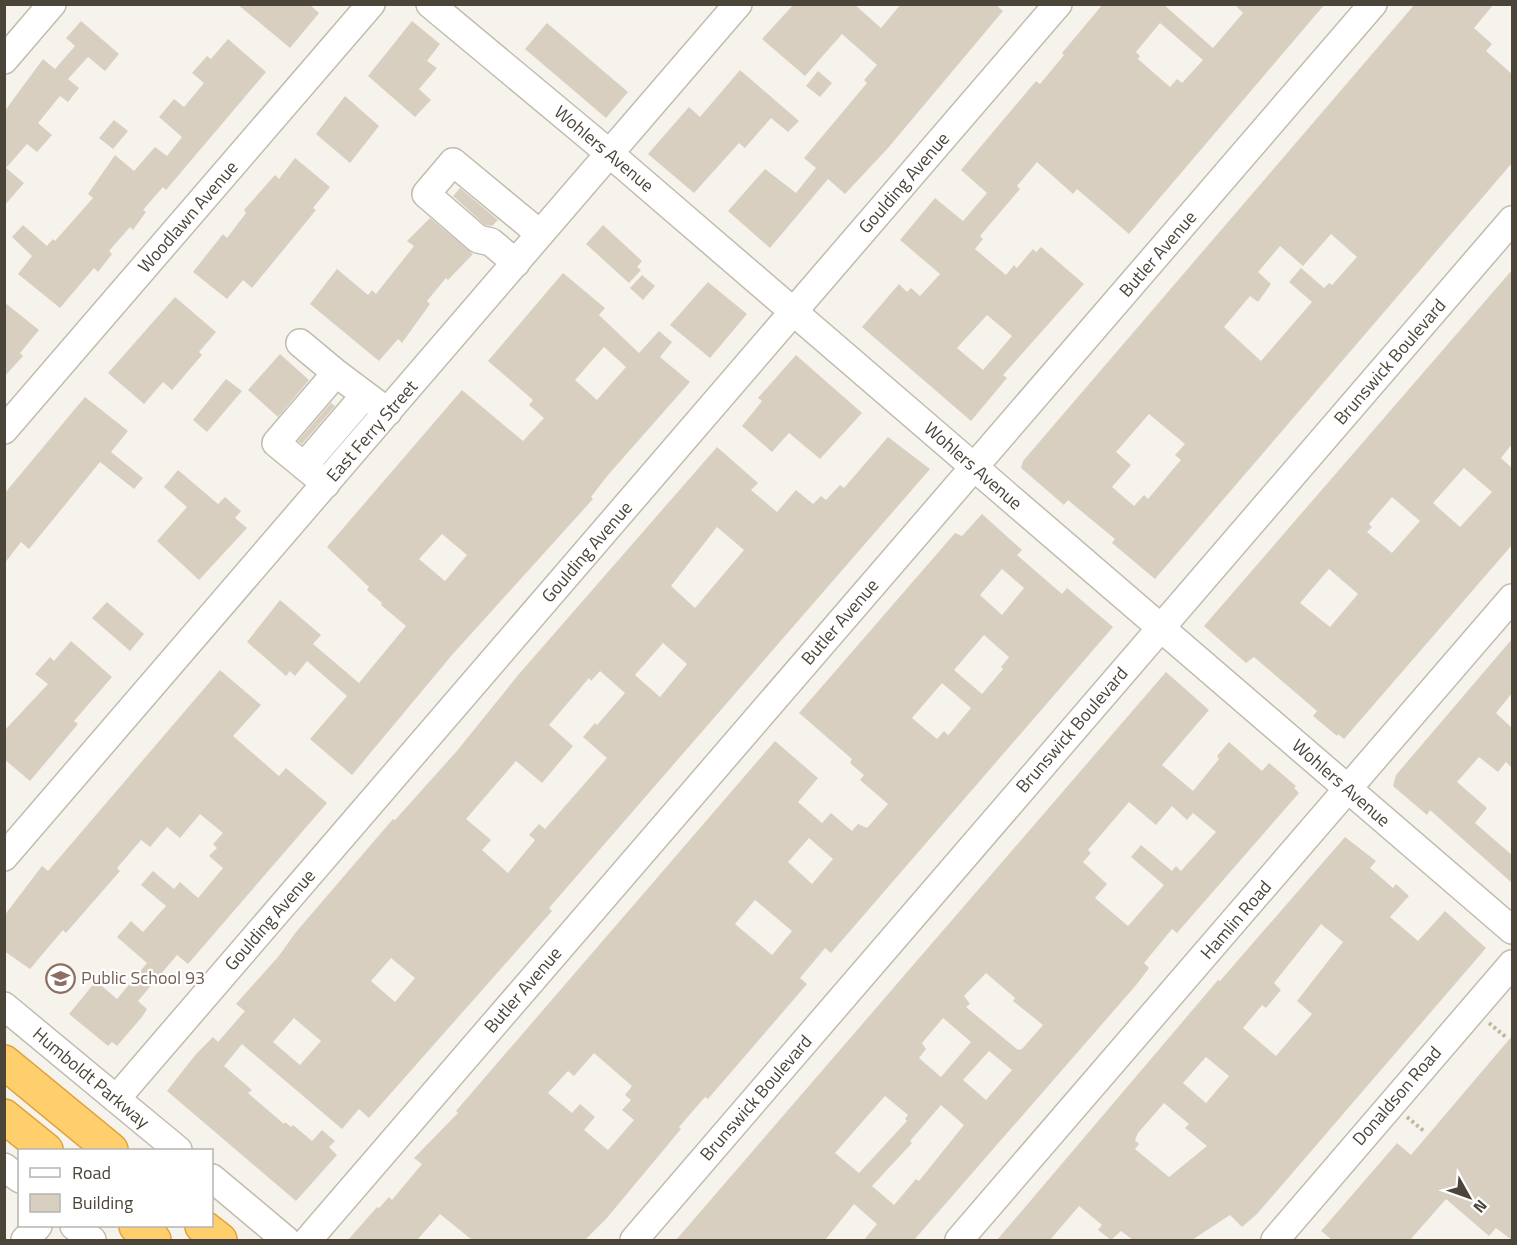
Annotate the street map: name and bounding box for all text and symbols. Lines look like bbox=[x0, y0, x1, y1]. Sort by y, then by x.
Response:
street label: Wohlers Avenue bbox=[549, 99, 660, 198]
street label: Goulding Avenue bbox=[852, 126, 955, 239]
street label: Woodlawn Avenue bbox=[131, 155, 244, 279]
street label: Butler Avenue bbox=[1112, 205, 1203, 303]
street label: Brunswick Boulevard bbox=[1327, 293, 1452, 431]
street label: East Ferry Street bbox=[320, 373, 424, 488]
street label: Wohlers Avenue bbox=[918, 415, 1029, 516]
street label: Goulding Avenue bbox=[535, 495, 638, 608]
street label: Butler Avenue bbox=[794, 573, 885, 671]
street label: Brunswick Boulevard bbox=[1009, 661, 1134, 799]
street label: Wohlers Avenue bbox=[1286, 732, 1397, 833]
street label: Goulding Avenue bbox=[218, 863, 321, 976]
street label: Hamlin Road bbox=[1194, 874, 1278, 965]
street label: Butler Avenue bbox=[477, 941, 568, 1039]
school or university icon: Public School 93 bbox=[44, 962, 76, 994]
place label: Public School 93 bbox=[81, 964, 205, 991]
street label: Humboldt Parkway bbox=[27, 1021, 156, 1135]
street label: Brunswick Boulevard bbox=[693, 1029, 818, 1167]
street label: Donaldson Road bbox=[1346, 1040, 1447, 1151]
legend bbox=[18, 1149, 213, 1227]
text: Road bbox=[72, 1159, 111, 1186]
north arrow bbox=[1439, 1167, 1499, 1227]
text: Building bbox=[72, 1189, 133, 1216]
text: N bbox=[1468, 1195, 1493, 1219]

